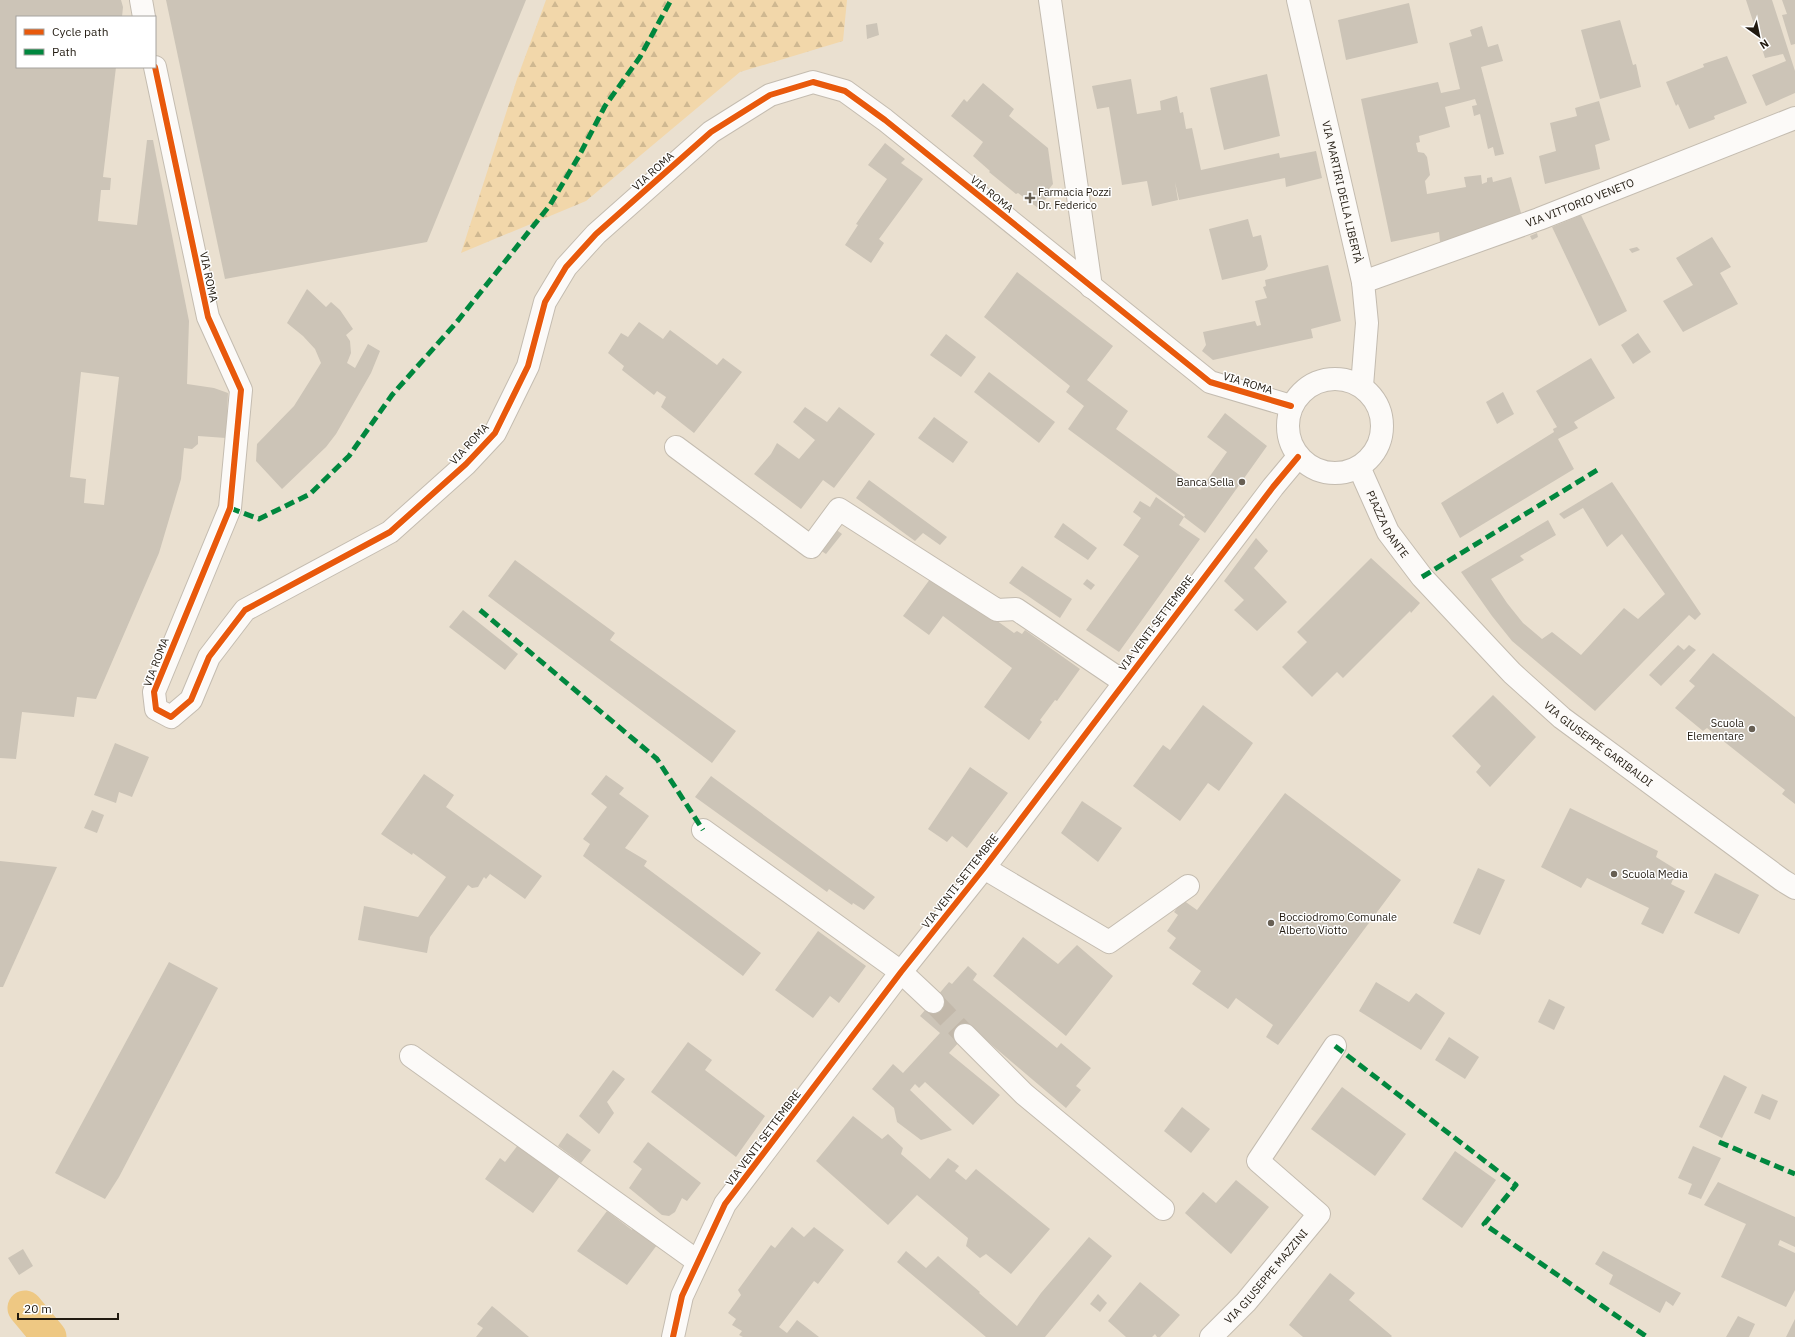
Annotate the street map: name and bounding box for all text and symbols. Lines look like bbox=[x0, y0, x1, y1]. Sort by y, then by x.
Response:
legend bbox=[16, 16, 156, 68]
north arrow bbox=[1739, 16, 1779, 56]
text: Cycle path bbox=[52, 24, 109, 39]
text: N bbox=[1757, 36, 1772, 52]
text: Path bbox=[52, 44, 77, 59]
street label: VIA MARTIRI DELLA LIBERTÀ bbox=[1319, 119, 1365, 265]
street label: VIA ROMA bbox=[629, 149, 677, 193]
street label: VIA ROMA bbox=[968, 172, 1016, 216]
street label: VIA VITTORIO VENETO bbox=[1524, 175, 1636, 230]
place label: Farmacia Pozzi Dr. Federico bbox=[1038, 185, 1111, 212]
marker: Farmacia Pozzi Dr. Federico bbox=[1025, 193, 1035, 203]
street label: VIA ROMA bbox=[197, 250, 221, 304]
street label: VIA ROMA bbox=[1221, 369, 1275, 397]
street label: VIA ROMA bbox=[446, 420, 492, 468]
place label: Banca Sella bbox=[1176, 475, 1234, 489]
marker: Banca Sella bbox=[1237, 477, 1247, 487]
street label: PIAZZA DANTE bbox=[1363, 488, 1412, 561]
street label: VIA VENTI SETTEMBRE bbox=[1115, 572, 1197, 674]
street label: VIA ROMA bbox=[140, 635, 172, 689]
street label: VIA GIUSEPPE GARIBALDI bbox=[1541, 698, 1656, 790]
place label: Scuola Elementare bbox=[1687, 716, 1744, 743]
marker: Scuola Elementare bbox=[1747, 724, 1757, 734]
street label: VIA VENTI SETTEMBRE bbox=[919, 831, 1001, 931]
place label: Scuola Media bbox=[1622, 867, 1688, 881]
marker: Scuola Media bbox=[1609, 869, 1619, 879]
place label: Bocciodromo Comunale Alberto Viotto bbox=[1279, 910, 1397, 937]
marker: Bocciodromo Comunale Alberto Viotto bbox=[1266, 918, 1276, 928]
street label: VIA VENTI SETTEMBRE bbox=[722, 1087, 804, 1189]
street label: VIA GIUSEPPE MAZZINI bbox=[1221, 1226, 1311, 1327]
scale bar bbox=[18, 1295, 118, 1321]
text: 20 m bbox=[24, 1301, 52, 1316]

